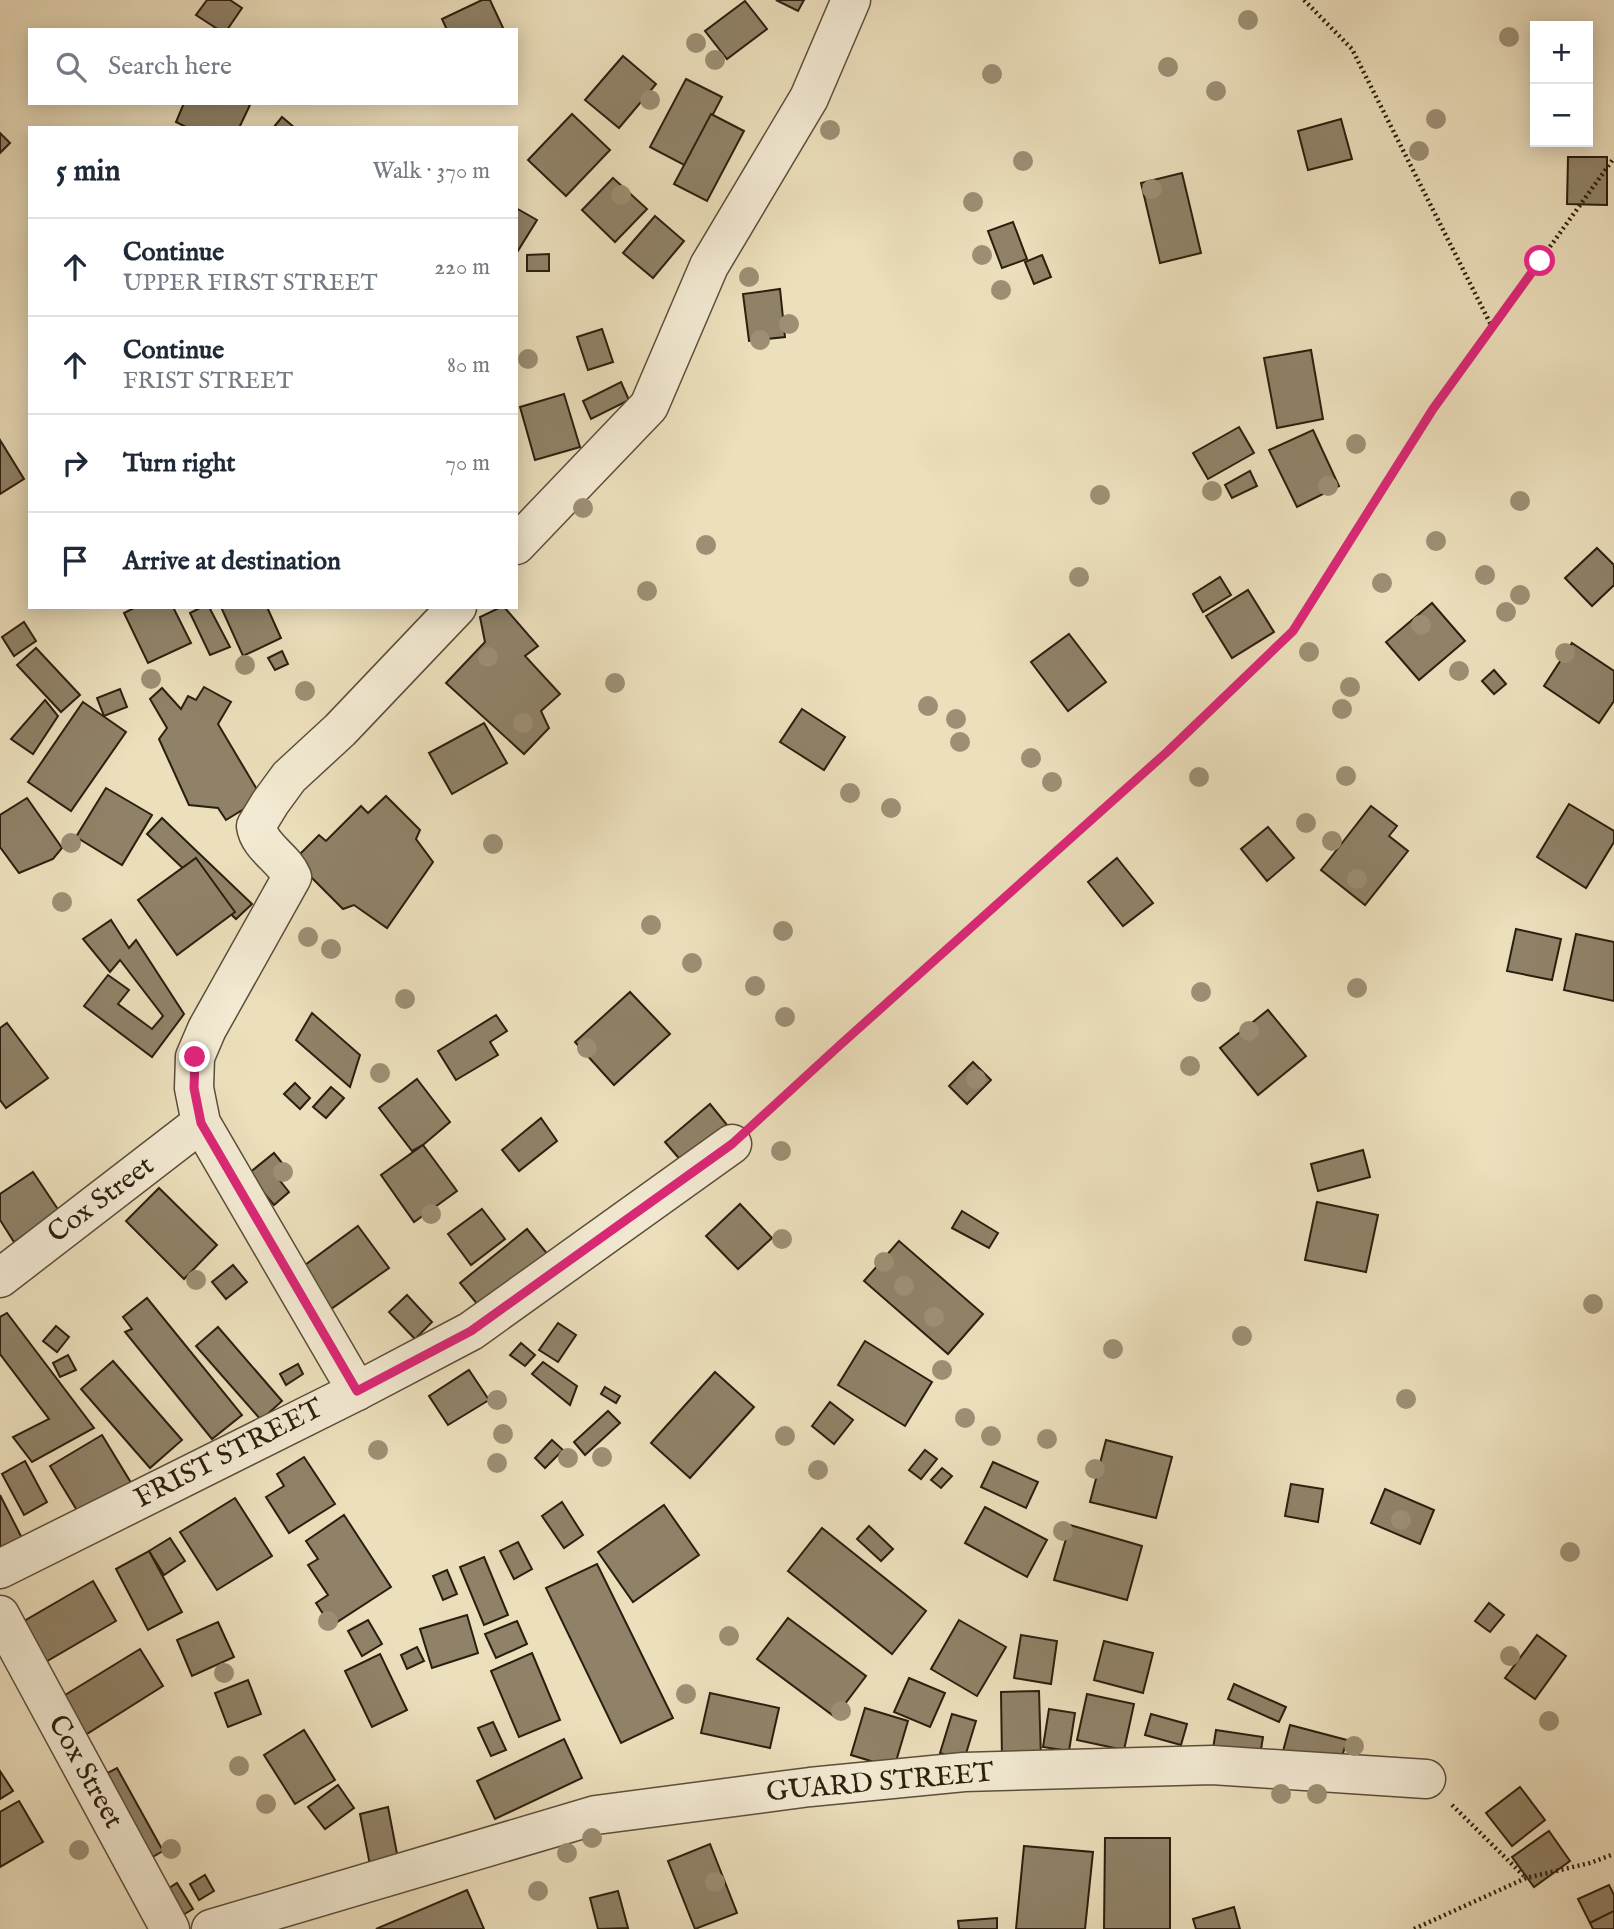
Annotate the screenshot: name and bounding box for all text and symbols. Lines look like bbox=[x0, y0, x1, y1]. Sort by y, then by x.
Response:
map controls bbox=[1530, 21, 1593, 147]
button: + bbox=[1530, 21, 1593, 84]
search box bbox=[28, 28, 518, 105]
icon: search bbox=[52, 48, 90, 86]
text: Search here bbox=[108, 50, 232, 83]
button: − bbox=[1530, 84, 1593, 147]
text: 5 min bbox=[56, 153, 121, 191]
text: Walk · 370 m bbox=[372, 157, 490, 186]
text: Continue bbox=[123, 236, 224, 269]
route start bbox=[1524, 245, 1555, 276]
icon: ahead bbox=[56, 248, 94, 286]
text: 220 m bbox=[434, 253, 490, 282]
text: UPPER FIRST STREET bbox=[123, 269, 377, 298]
text: Continue bbox=[123, 334, 224, 367]
icon: ahead bbox=[56, 346, 94, 384]
text: 80 m bbox=[447, 351, 490, 380]
text: FRIST STREET bbox=[123, 367, 293, 396]
icon: right bbox=[56, 444, 94, 482]
text: Turn right bbox=[123, 447, 236, 480]
text: 70 m bbox=[445, 449, 490, 478]
icon: arrive bbox=[56, 542, 94, 580]
text: Arrive at destination bbox=[123, 545, 341, 578]
route end bbox=[179, 1041, 210, 1072]
street label: Cox Street bbox=[41, 1148, 161, 1251]
street label: FRIST STREET bbox=[129, 1391, 330, 1517]
street label: Cox Street bbox=[40, 1709, 131, 1835]
street label: GUARD STREET bbox=[765, 1756, 996, 1810]

